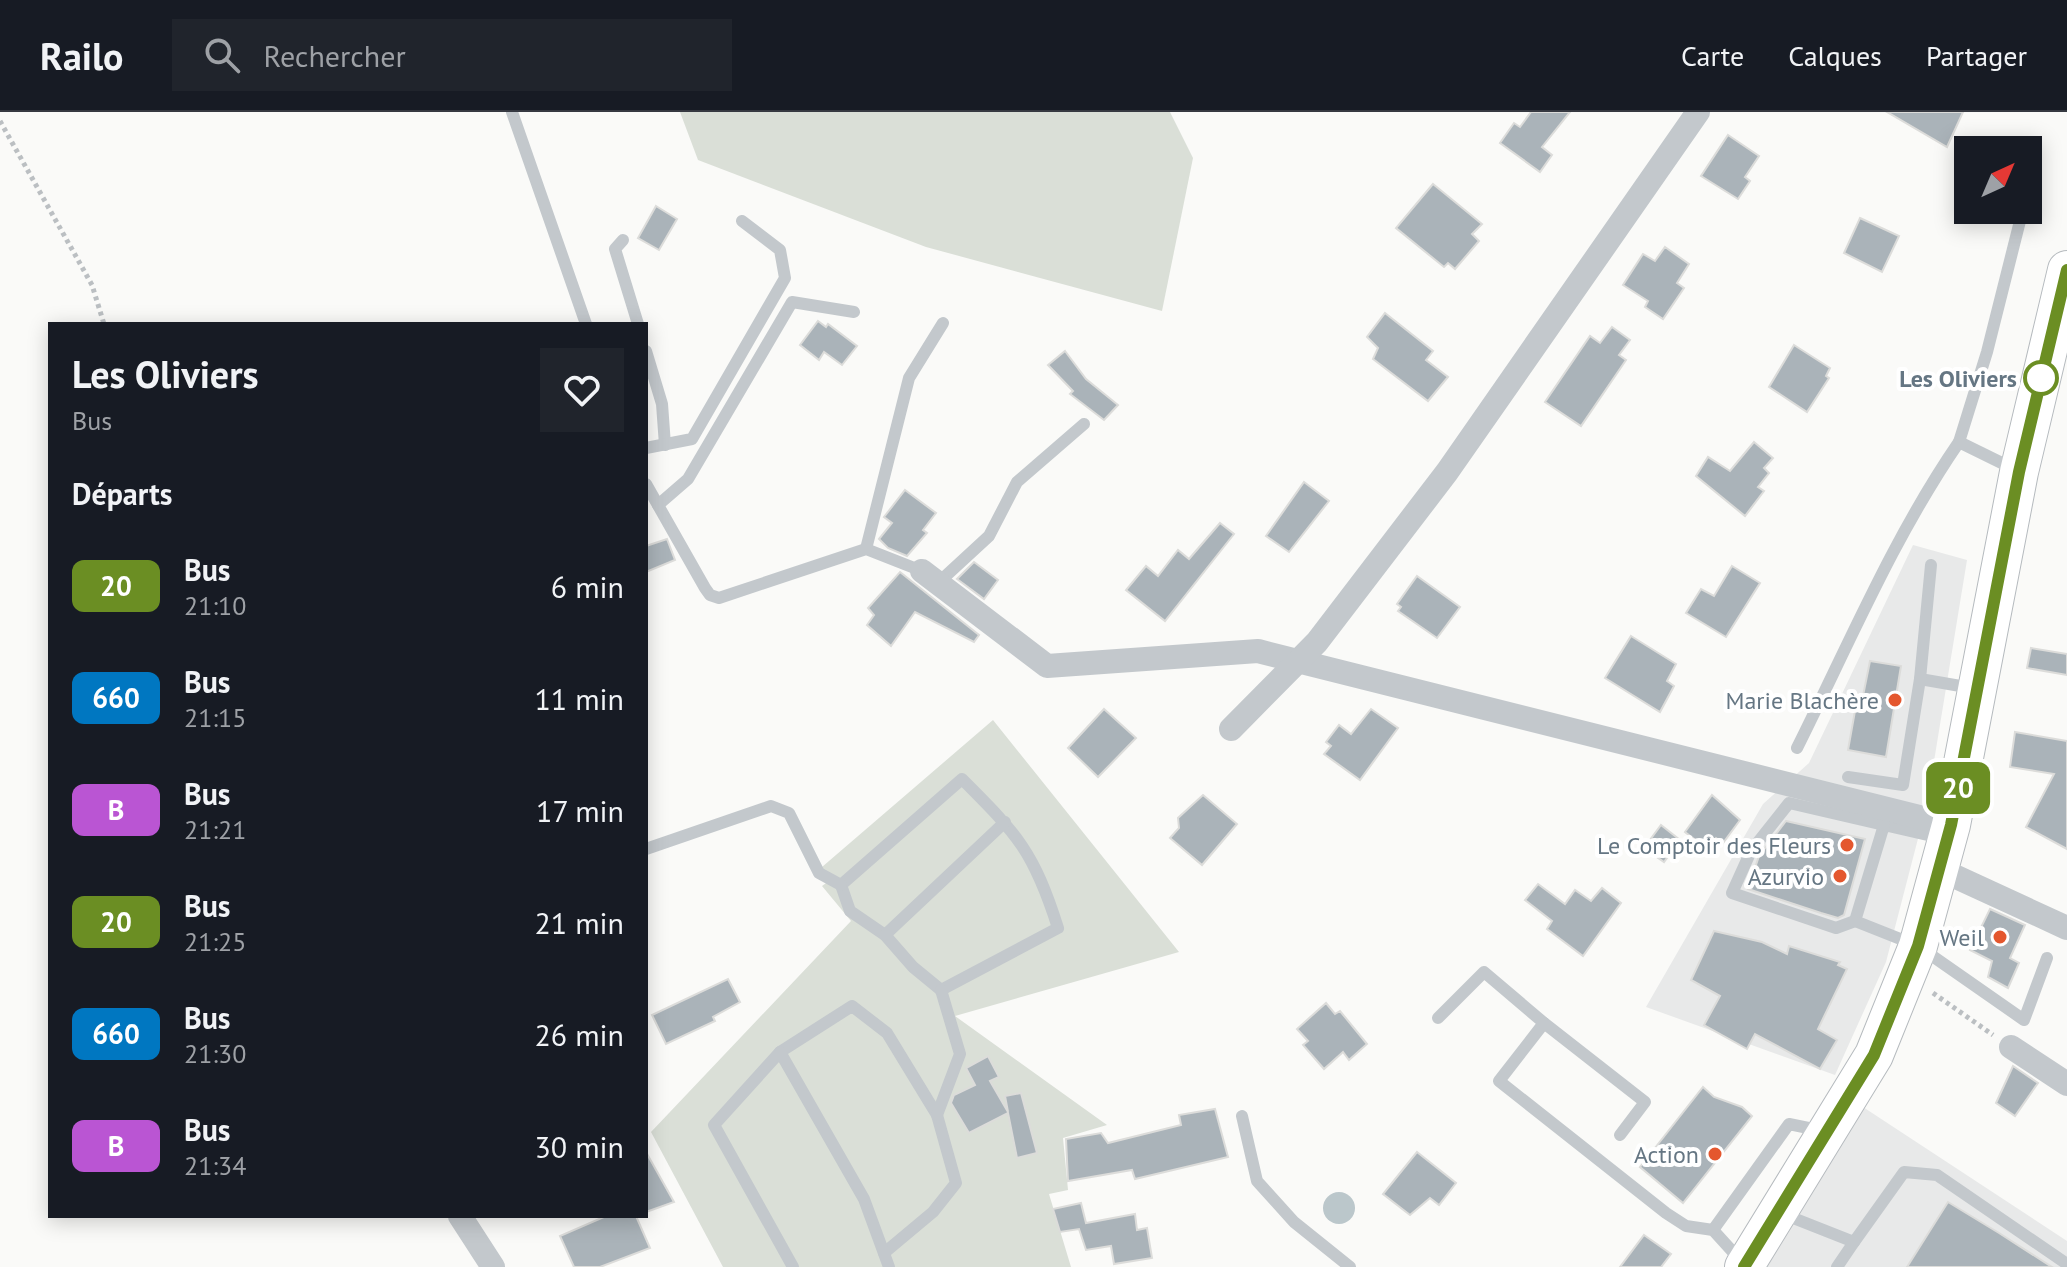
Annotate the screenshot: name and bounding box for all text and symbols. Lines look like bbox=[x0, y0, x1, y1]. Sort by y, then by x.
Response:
search box bbox=[172, 19, 732, 91]
text: Railo bbox=[40, 31, 124, 80]
icon: search bbox=[200, 33, 244, 77]
text: Rechercher bbox=[264, 36, 406, 75]
text: Carte bbox=[1681, 37, 1744, 74]
text: Calques bbox=[1788, 37, 1882, 74]
text: Partager bbox=[1926, 37, 2027, 74]
north arrow bbox=[1954, 136, 2042, 224]
map controls bbox=[1954, 136, 2042, 224]
button: heart bbox=[540, 348, 624, 432]
text: Les Oliviers bbox=[72, 349, 259, 398]
marker: Les Oliviers bbox=[2024, 361, 2058, 395]
place label: Les Oliviers bbox=[1899, 363, 2017, 394]
text: Bus bbox=[72, 404, 112, 437]
text: Départs bbox=[72, 474, 172, 513]
text: Bus bbox=[184, 550, 231, 589]
text: 20 bbox=[100, 567, 132, 604]
text: 6 min bbox=[551, 567, 624, 606]
text: 21:10 bbox=[184, 589, 246, 622]
text: Bus bbox=[184, 662, 231, 701]
text: 660 bbox=[92, 679, 140, 716]
text: 11 min bbox=[534, 679, 624, 718]
place label: Marie Blachère bbox=[1725, 685, 1879, 716]
marker: Marie Blachère bbox=[1886, 691, 1904, 709]
text: 21:15 bbox=[184, 701, 246, 734]
line badge: 20 bbox=[1922, 762, 1994, 814]
text: 20 bbox=[1942, 769, 1974, 806]
text: Bus bbox=[184, 774, 231, 813]
text: B bbox=[108, 791, 124, 828]
text: 17 min bbox=[536, 791, 624, 830]
text: 21:21 bbox=[184, 813, 246, 846]
place label: Le Comptoir des Fleurs bbox=[1597, 830, 1831, 861]
marker: Le Comptoir des Fleurs bbox=[1838, 836, 1856, 854]
place label: Azurvio bbox=[1748, 861, 1824, 892]
marker: Azurvio bbox=[1831, 867, 1849, 885]
text: Bus bbox=[184, 886, 231, 925]
text: 20 bbox=[100, 903, 132, 940]
text: 21 min bbox=[534, 903, 624, 942]
place label: Weil bbox=[1940, 922, 1984, 953]
text: 21:25 bbox=[184, 925, 246, 958]
marker: Weil bbox=[1991, 928, 2009, 946]
text: Bus bbox=[184, 998, 231, 1037]
text: 660 bbox=[92, 1015, 140, 1052]
text: 26 min bbox=[534, 1015, 624, 1054]
text: 21:30 bbox=[184, 1037, 246, 1070]
text: Bus bbox=[184, 1110, 231, 1149]
text: B bbox=[108, 1127, 124, 1164]
text: 30 min bbox=[534, 1127, 624, 1166]
place label: Action bbox=[1634, 1139, 1699, 1170]
marker: Action bbox=[1706, 1145, 1724, 1163]
text: 21:34 bbox=[184, 1149, 246, 1182]

